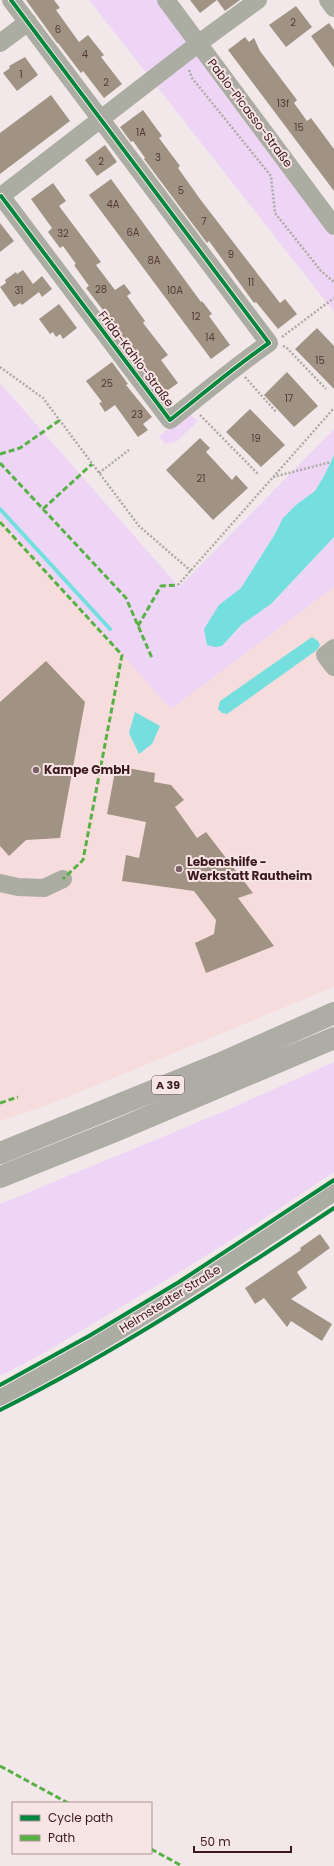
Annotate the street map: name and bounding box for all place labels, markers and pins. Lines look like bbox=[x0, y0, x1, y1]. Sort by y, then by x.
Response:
place label: Kampe GmbH bbox=[44, 761, 130, 778]
marker: Kampe GmbH bbox=[31, 765, 41, 775]
place label: Lebenshilfe - Werkstatt Rautheim bbox=[187, 853, 313, 884]
marker: Lebenshilfe - Werkstatt Rautheim bbox=[174, 864, 184, 874]

